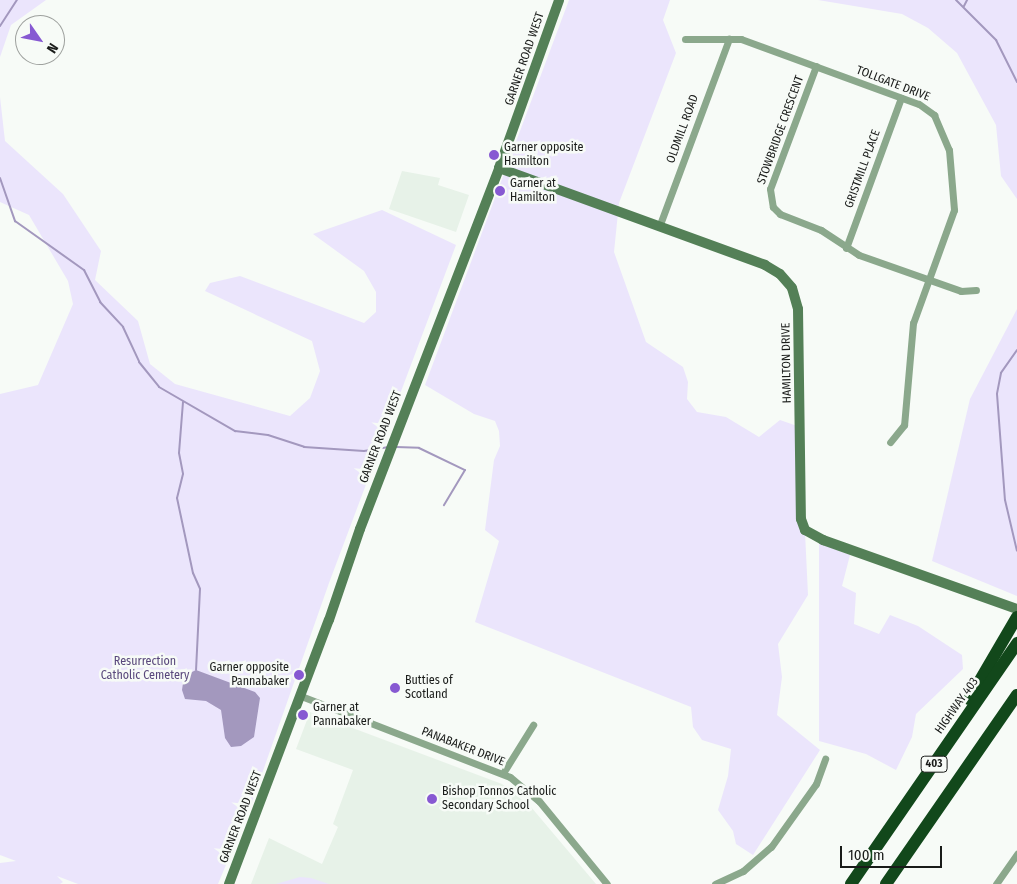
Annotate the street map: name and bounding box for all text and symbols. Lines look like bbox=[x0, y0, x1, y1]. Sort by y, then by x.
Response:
street label: GARNER ROAD WEST bbox=[502, 10, 548, 108]
north arrow bbox=[15, 15, 65, 65]
text: N bbox=[43, 40, 62, 56]
street label: TOLLGATE DRIVE bbox=[854, 63, 932, 105]
street label: STOWBRIDGE CRESCENT bbox=[755, 74, 807, 186]
street label: OLDMILL ROAD bbox=[664, 93, 702, 165]
street label: GRISTMILL PLACE bbox=[842, 128, 884, 210]
place label: Garner opposite Hamilton bbox=[504, 141, 583, 169]
marker: Garner opposite Hamilton bbox=[488, 149, 500, 161]
place label: Garner at Hamilton bbox=[510, 177, 556, 205]
marker: Garner at Hamilton bbox=[494, 185, 506, 197]
street label: HAMILTON DRIVE bbox=[779, 323, 795, 403]
street label: GARNER ROAD WEST bbox=[357, 389, 405, 485]
park label: Resurrection Catholic Cemetery bbox=[101, 655, 189, 683]
place label: Garner opposite Pannabaker bbox=[210, 661, 289, 689]
marker: Garner opposite Pannabaker bbox=[293, 669, 305, 681]
place label: Butties of Scotland bbox=[405, 674, 453, 702]
street label: HIGHWAY 403 bbox=[932, 675, 982, 737]
marker: Butties of Scotland bbox=[389, 682, 401, 694]
place label: Garner at Pannabaker bbox=[313, 701, 371, 729]
marker: Garner at Pannabaker bbox=[297, 709, 309, 721]
street label: PANABAKER DRIVE bbox=[419, 725, 507, 769]
road number: 403 bbox=[920, 756, 948, 772]
street label: GARNER ROAD WEST bbox=[217, 769, 265, 865]
place label: Bishop Tonnos Catholic Secondary School bbox=[442, 785, 556, 813]
marker: Bishop Tonnos Catholic Secondary School bbox=[426, 793, 438, 805]
scale bar bbox=[842, 836, 944, 868]
text: 100 m bbox=[848, 846, 885, 864]

